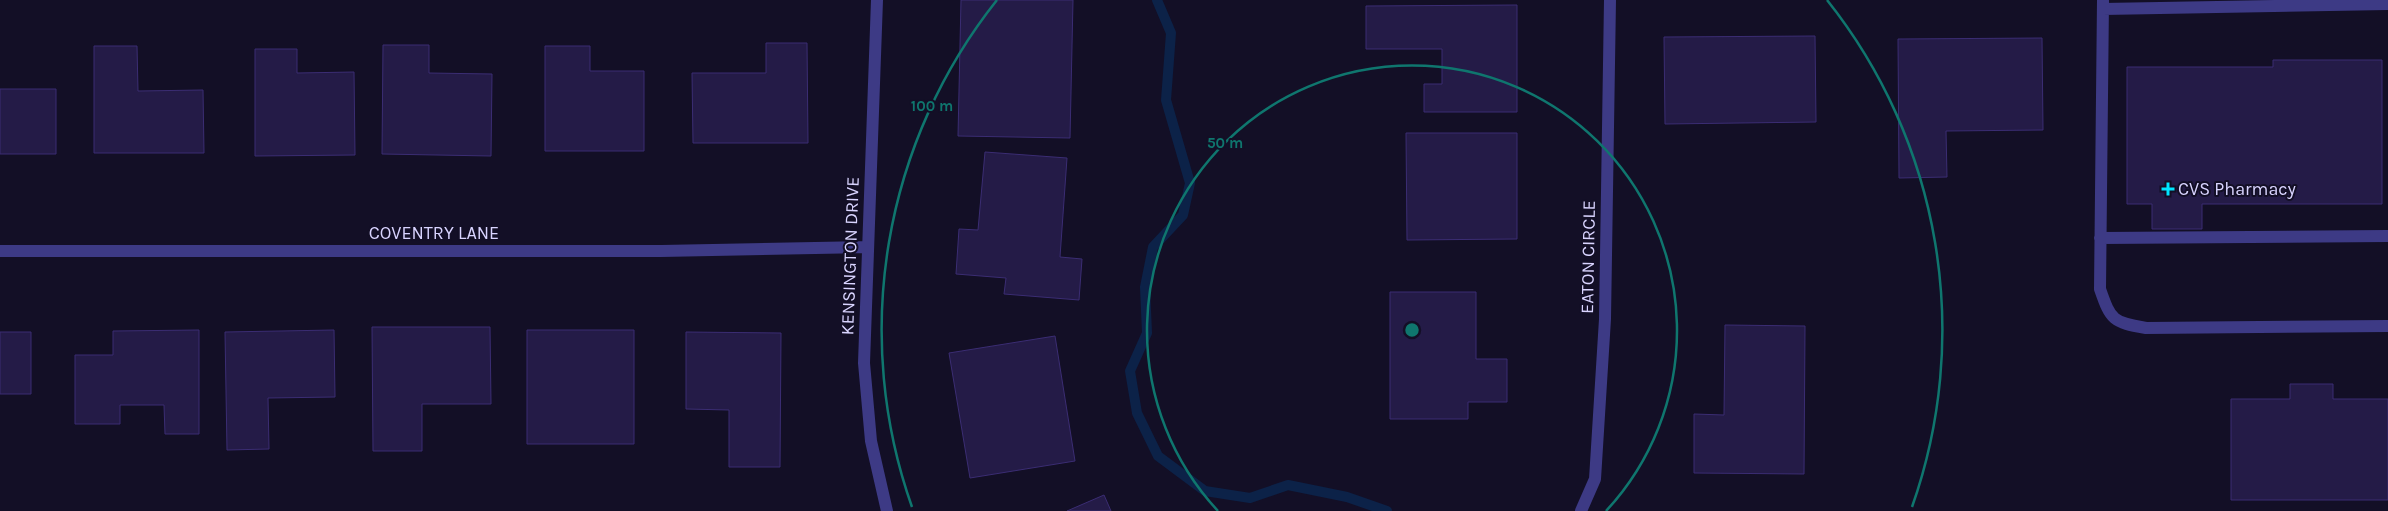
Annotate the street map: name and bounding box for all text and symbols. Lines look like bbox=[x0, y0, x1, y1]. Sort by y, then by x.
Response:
text: 100 m bbox=[911, 97, 953, 115]
text: 50 m bbox=[1207, 134, 1243, 152]
street label: KENSINGTON DRIVE bbox=[836, 176, 864, 336]
place label: CVS Pharmacy bbox=[2178, 178, 2297, 200]
marker: CVS Pharmacy bbox=[2162, 183, 2174, 195]
street label: EATON CIRCLE bbox=[1576, 200, 1600, 314]
street label: COVENTRY LANE bbox=[369, 222, 499, 244]
centre of rings bbox=[1403, 321, 1421, 339]

